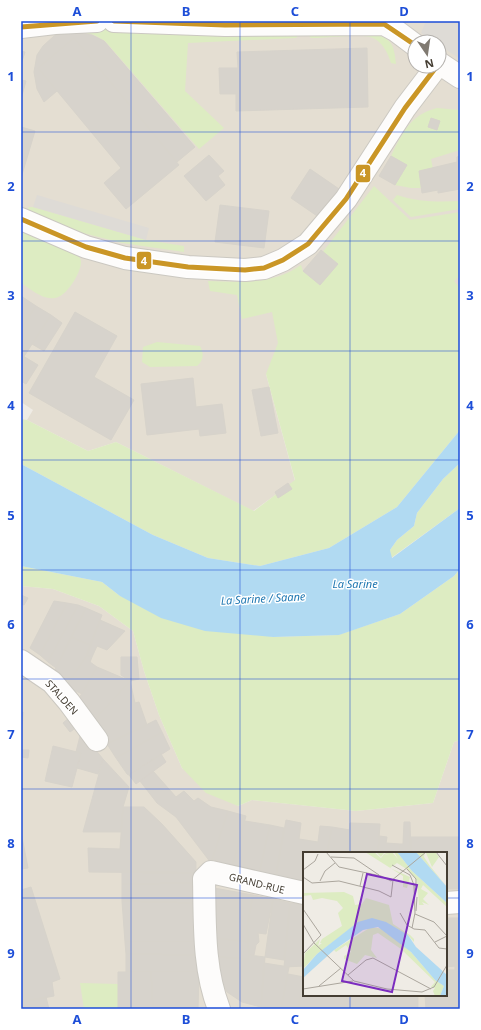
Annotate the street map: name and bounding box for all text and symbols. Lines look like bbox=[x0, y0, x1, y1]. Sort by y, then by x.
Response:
text: A bbox=[73, 2, 82, 20]
text: B bbox=[182, 2, 190, 20]
text: C bbox=[291, 2, 299, 20]
text: D bbox=[399, 2, 409, 20]
north arrow bbox=[407, 34, 447, 74]
text: N bbox=[423, 56, 435, 73]
text: 1 bbox=[7, 67, 15, 85]
text: 1 bbox=[466, 67, 474, 85]
line badge: 4 bbox=[355, 164, 371, 183]
text: 4 bbox=[360, 165, 367, 180]
text: 2 bbox=[7, 177, 15, 195]
text: 2 bbox=[466, 177, 474, 195]
line badge: 4 bbox=[136, 251, 152, 270]
text: 4 bbox=[141, 253, 148, 268]
text: 3 bbox=[7, 286, 15, 304]
text: 3 bbox=[466, 286, 474, 304]
text: 4 bbox=[7, 396, 15, 414]
text: 4 bbox=[466, 396, 474, 414]
text: 5 bbox=[7, 506, 15, 524]
text: 5 bbox=[466, 506, 474, 524]
water label: La Sarine bbox=[332, 576, 378, 591]
water label: La Sarine / Saane bbox=[220, 588, 306, 608]
text: 6 bbox=[7, 615, 15, 633]
text: 6 bbox=[466, 615, 474, 633]
street label: STALDEN bbox=[43, 677, 81, 717]
text: 7 bbox=[7, 725, 15, 743]
text: 7 bbox=[466, 725, 474, 743]
text: 8 bbox=[7, 834, 15, 852]
text: 8 bbox=[466, 834, 474, 852]
inset map bbox=[303, 852, 447, 996]
street label: GRAND-RUE bbox=[228, 869, 286, 897]
text: 9 bbox=[7, 944, 15, 962]
text: 9 bbox=[466, 944, 474, 962]
text: A bbox=[73, 1010, 82, 1028]
text: B bbox=[182, 1010, 190, 1028]
text: C bbox=[291, 1010, 299, 1028]
text: D bbox=[399, 1010, 409, 1028]

